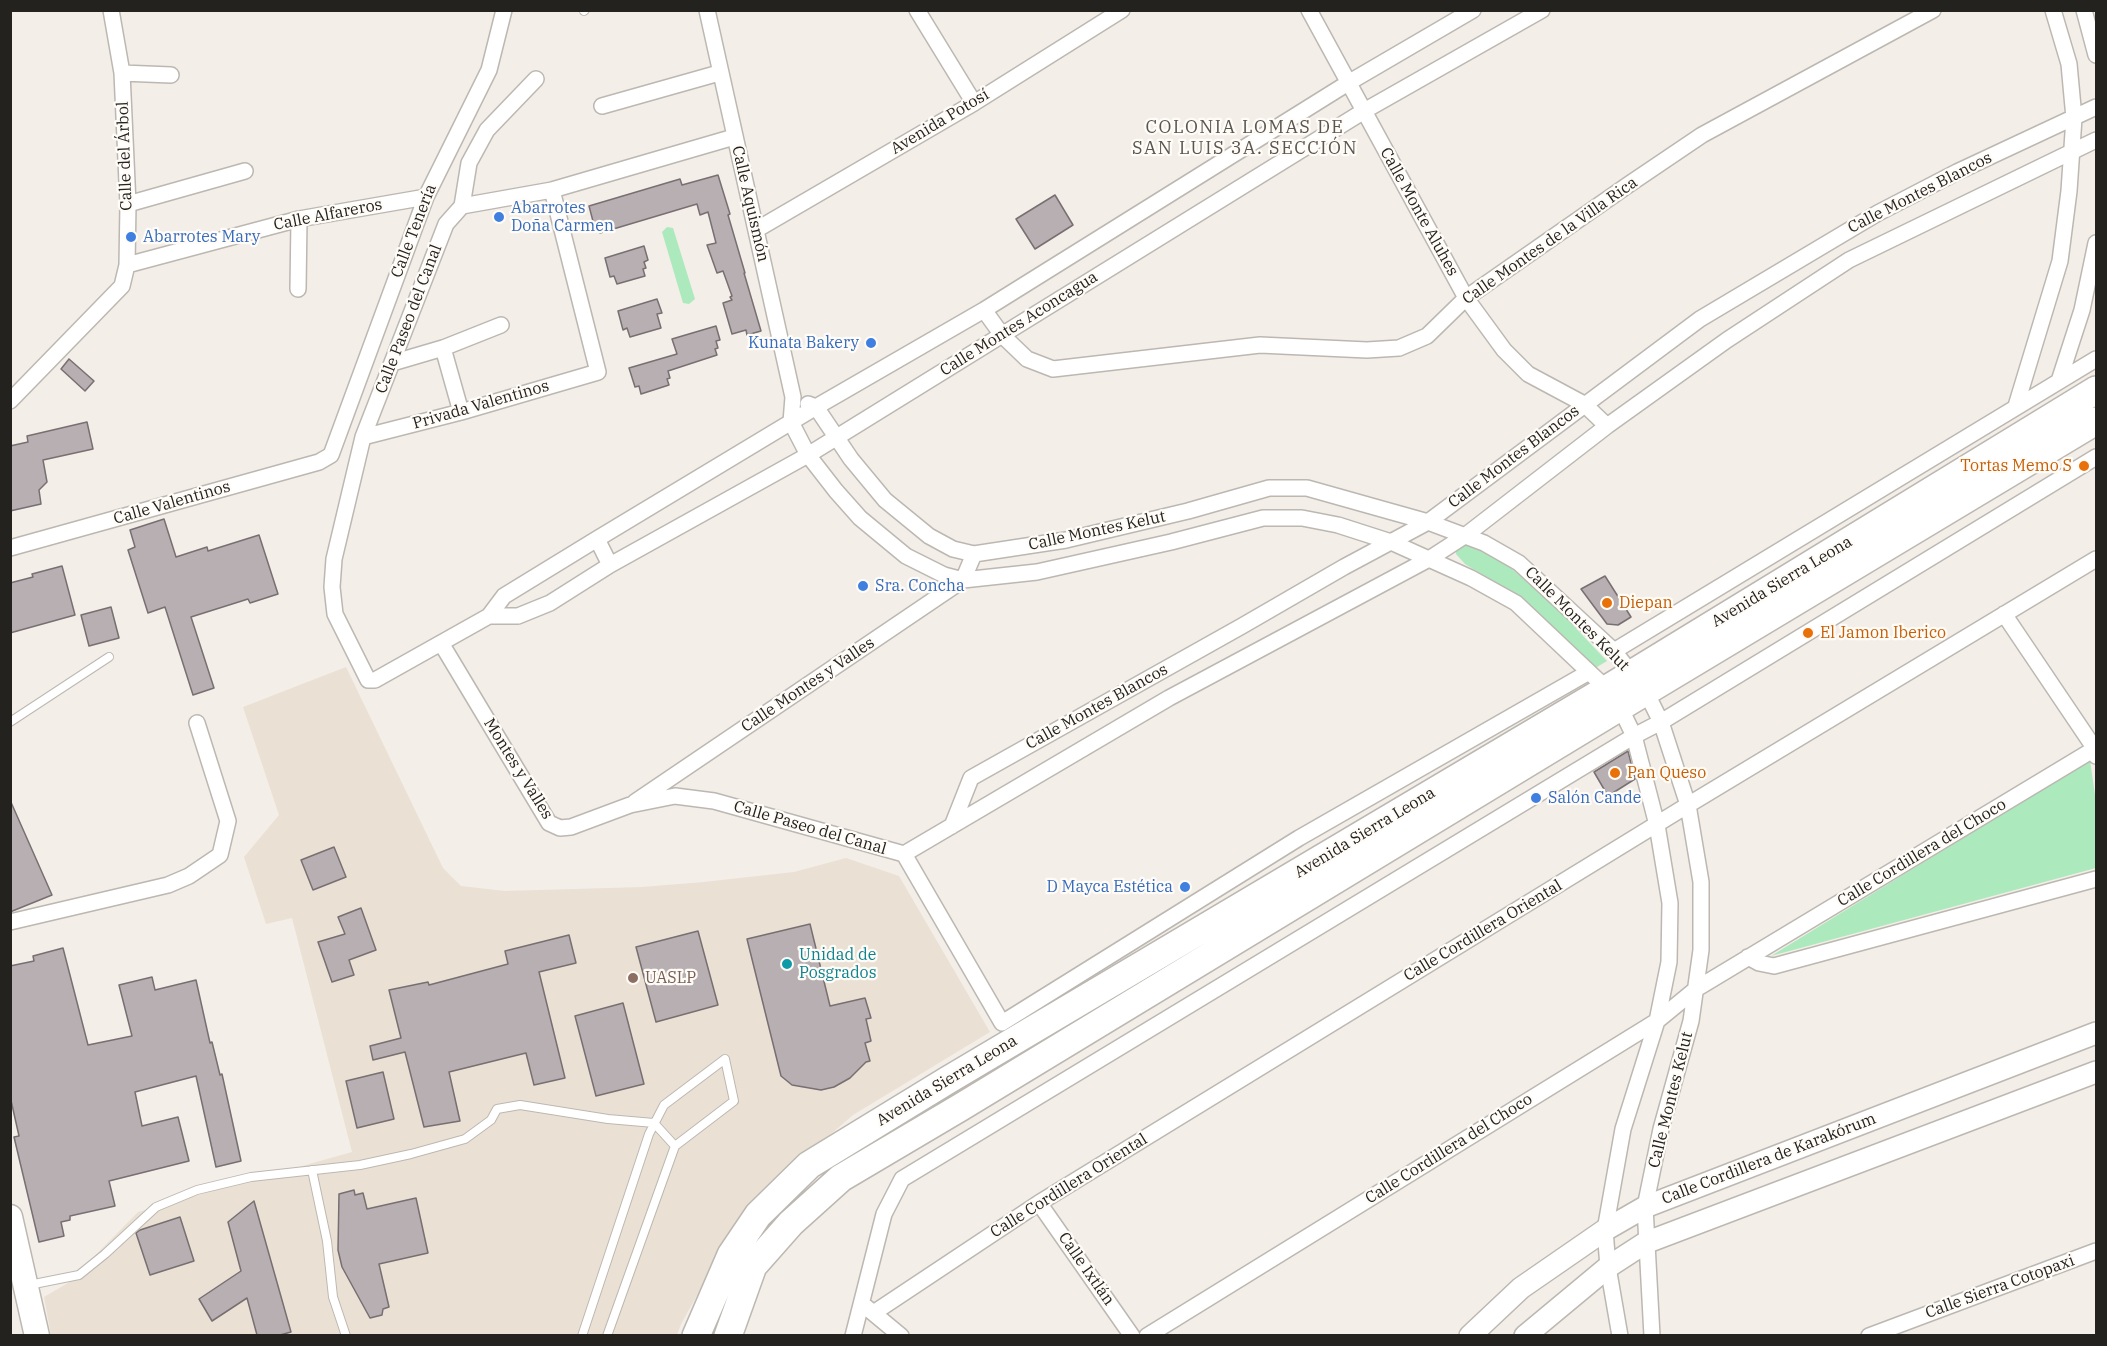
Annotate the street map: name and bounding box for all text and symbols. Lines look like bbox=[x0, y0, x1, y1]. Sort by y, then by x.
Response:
street label: Avenida Potosí bbox=[887, 85, 993, 159]
street label: Calle del Árbol bbox=[113, 101, 137, 211]
district label: COLONIA LOMAS DE SAN LUIS 3A. SECCIÓN bbox=[1132, 117, 1358, 160]
street label: Calle Aquismón bbox=[727, 144, 773, 264]
street label: Calle Monte Aluhes bbox=[1376, 144, 1462, 280]
street label: Calle Montes Blancos bbox=[1845, 148, 1995, 238]
street label: Calle Montes de la Villa Rica bbox=[1459, 173, 1641, 309]
street label: Calle Tenería bbox=[387, 181, 441, 281]
street label: Calle Alfareros bbox=[272, 195, 384, 235]
place label: Abarrotes Doña Carmen bbox=[511, 198, 614, 236]
marker: Abarrotes Doña Carmen bbox=[492, 210, 506, 224]
place label: Abarrotes Mary bbox=[143, 227, 260, 247]
marker: Abarrotes Mary bbox=[124, 230, 138, 244]
street label: Calle Paseo del Canal bbox=[372, 242, 446, 396]
street label: Calle Montes Aconcagua bbox=[937, 268, 1101, 380]
place label: Kunata Bakery bbox=[748, 333, 859, 353]
marker: Kunata Bakery bbox=[864, 336, 878, 350]
street label: Privada Valentinos bbox=[411, 376, 551, 434]
street label: Calle Montes Blancos bbox=[1445, 401, 1583, 513]
place label: Tortas Memo S bbox=[1960, 456, 2072, 476]
marker: Tortas Memo S bbox=[2077, 459, 2091, 473]
street label: Calle Valentinos bbox=[111, 477, 233, 529]
street label: Calle Montes Kelut bbox=[1027, 507, 1167, 555]
street label: Avenida Sierra Leona bbox=[1708, 532, 1856, 632]
street label: Calle Montes Kelut bbox=[1521, 563, 1633, 675]
place label: Sra. Concha bbox=[875, 576, 965, 596]
marker: Sra. Concha bbox=[856, 579, 870, 593]
place label: Diepan bbox=[1619, 593, 1673, 613]
marker: Diepan bbox=[1600, 596, 1614, 610]
place label: El Jamon Iberico bbox=[1820, 623, 1946, 643]
marker: El Jamon Iberico bbox=[1801, 626, 1815, 640]
street label: Calle Montes y Valles bbox=[738, 633, 878, 737]
street label: Calle Montes Blancos bbox=[1023, 660, 1171, 754]
street label: Montes y Valles bbox=[479, 715, 557, 823]
place label: Pan Queso bbox=[1627, 763, 1706, 783]
marker: Pan Queso bbox=[1608, 766, 1622, 780]
street label: Avenida Sierra Leona bbox=[1291, 783, 1439, 883]
place label: Salón Cande bbox=[1548, 788, 1641, 808]
marker: Salón Cande bbox=[1529, 791, 1543, 805]
street label: Calle Cordillera del Choco bbox=[1834, 795, 2010, 911]
street label: Calle Paseo del Canal bbox=[731, 797, 889, 859]
street label: Calle Cordillera Oriental bbox=[1400, 876, 1566, 986]
place label: D Mayca Estética bbox=[1047, 877, 1173, 897]
marker: D Mayca Estética bbox=[1178, 880, 1192, 894]
place label: Unidad de Posgrados bbox=[799, 945, 876, 983]
marker: Unidad de Posgrados bbox=[780, 957, 794, 971]
place label: UASLP bbox=[645, 968, 696, 988]
marker: UASLP bbox=[626, 971, 640, 985]
street label: Calle Montes Kelut bbox=[1645, 1030, 1697, 1170]
street label: Avenida Sierra Leona bbox=[873, 1031, 1021, 1131]
street label: Calle Cordillera del Choco bbox=[1362, 1090, 1536, 1208]
street label: Calle Cordillera de Karakórum bbox=[1659, 1109, 1879, 1209]
street label: Calle Cordillera Oriental bbox=[987, 1130, 1151, 1242]
street label: Calle Ixtlán bbox=[1054, 1229, 1118, 1309]
street label: Calle Sierra Cotopaxi bbox=[1923, 1251, 2077, 1323]

